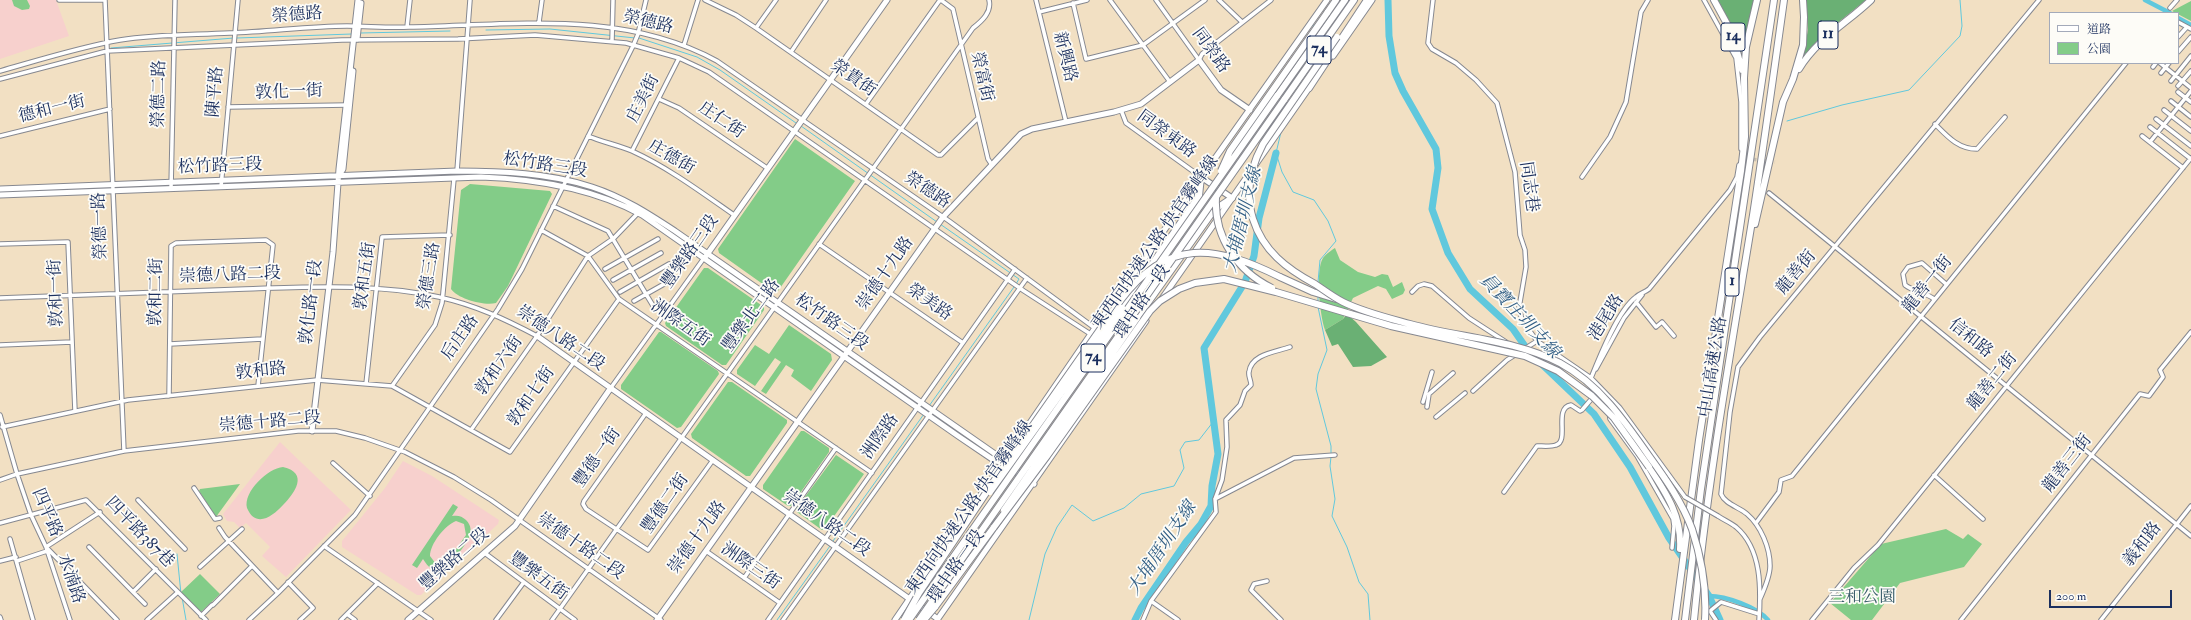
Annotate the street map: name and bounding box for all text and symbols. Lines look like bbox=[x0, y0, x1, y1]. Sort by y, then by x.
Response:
street label: 榮德路 bbox=[271, 4, 323, 28]
street label: 榮德路 bbox=[621, 7, 675, 39]
legend bbox=[2049, 12, 2179, 64]
road number: 11 bbox=[1818, 21, 1838, 49]
text: 道路 bbox=[2087, 22, 2111, 37]
road number: 14 bbox=[1721, 23, 1745, 51]
street label: 同榮路 bbox=[1187, 24, 1233, 78]
street label: 新興路 bbox=[1048, 30, 1080, 84]
road number: 74 bbox=[1307, 36, 1331, 64]
text: 公園 bbox=[2087, 42, 2111, 57]
street label: 榮富街 bbox=[965, 50, 997, 104]
street label: 榮貴街 bbox=[826, 56, 880, 102]
street label: 榮德二路 bbox=[149, 60, 171, 128]
street label: 陳平路 bbox=[204, 66, 228, 118]
street label: 庄美街 bbox=[623, 72, 665, 126]
street label: 敦化一街 bbox=[255, 82, 323, 104]
street label: 德和一街 bbox=[17, 92, 87, 128]
street label: 庄仁街 bbox=[694, 98, 748, 144]
street label: 同榮東路 bbox=[1132, 107, 1200, 163]
street label: 庄德街 bbox=[644, 136, 698, 180]
street label: 松竹路三段 bbox=[501, 149, 589, 183]
street label: 東西向快速公路 快官霧峰線 bbox=[1088, 152, 1224, 334]
street label: 松竹路三段 bbox=[177, 155, 263, 179]
street label: 同志巷 bbox=[1514, 160, 1542, 214]
water label: 大埔厝圳支線 bbox=[1220, 165, 1268, 275]
street label: 榮德路 bbox=[900, 168, 954, 214]
street label: 榮德一路 bbox=[90, 192, 112, 260]
street label: 豐樂路三段 bbox=[658, 211, 724, 293]
street label: 崇德十九路 bbox=[853, 233, 919, 315]
street label: 敦和五街 bbox=[351, 241, 381, 311]
street label: 榮德三路 bbox=[415, 241, 445, 311]
street label: 龍善街 bbox=[1773, 247, 1821, 299]
street label: 龍善一街 bbox=[1899, 252, 1957, 318]
street label: 敦和二街 bbox=[146, 258, 168, 326]
street label: 敦和一街 bbox=[46, 259, 68, 327]
street label: 敦化路一段 bbox=[297, 259, 327, 345]
street label: 環中路一段 bbox=[1111, 261, 1175, 343]
street label: 崇德八路二段 bbox=[179, 264, 281, 288]
road number: 1 bbox=[1725, 268, 1739, 296]
water label: 員寶庄圳支線 bbox=[1474, 270, 1564, 364]
street label: 豐樂北二路 bbox=[719, 276, 785, 356]
street label: 榮美路 bbox=[902, 280, 956, 326]
street label: 松竹路三段 bbox=[790, 290, 872, 356]
street label: 港尾路 bbox=[1585, 291, 1629, 345]
street label: 洲際五街 bbox=[646, 296, 714, 352]
street label: 崇德八路二段 bbox=[512, 302, 608, 376]
street label: 后庄路 bbox=[438, 311, 484, 365]
street label: 中山高速公路 bbox=[1696, 315, 1732, 419]
street label: 信和路 bbox=[1944, 315, 1996, 363]
street label: 敦和六街 bbox=[472, 332, 528, 400]
road number: 74 bbox=[1081, 344, 1105, 372]
street label: 龍善二街 bbox=[1964, 349, 2022, 415]
street label: 敦和路 bbox=[235, 359, 287, 385]
street label: 敦和七街 bbox=[504, 363, 560, 431]
street label: 崇德十路二段 bbox=[218, 408, 322, 438]
street label: 洲際路 bbox=[858, 410, 904, 464]
street label: 東西向快速公路 快官霧峰線 bbox=[902, 417, 1038, 599]
street label: 豐德一街 bbox=[570, 424, 626, 492]
street label: 龍善三街 bbox=[2039, 431, 2097, 497]
street label: 豐德二街 bbox=[638, 470, 694, 538]
street label: 四平路 bbox=[27, 486, 65, 540]
street label: 崇德八路二段 bbox=[778, 486, 874, 562]
street label: 四平路387巷 bbox=[100, 493, 178, 573]
street label: 崇德十九路 bbox=[665, 498, 731, 578]
water label: 大埔厝圳支線 bbox=[1124, 498, 1202, 600]
street label: 崇德十路二段 bbox=[532, 509, 628, 585]
street label: 義和路 bbox=[2119, 519, 2167, 571]
street label: 豐樂路二段 bbox=[416, 524, 494, 596]
street label: 環中路一段 bbox=[924, 526, 990, 608]
street label: 洲際三街 bbox=[716, 539, 784, 595]
street label: 豐樂五街 bbox=[504, 549, 572, 605]
street label: 水湳路 bbox=[52, 552, 88, 606]
scale bar bbox=[2051, 582, 2174, 608]
park label: 三和公園 bbox=[1828, 588, 1896, 608]
text: 200 m bbox=[2056, 589, 2086, 604]

